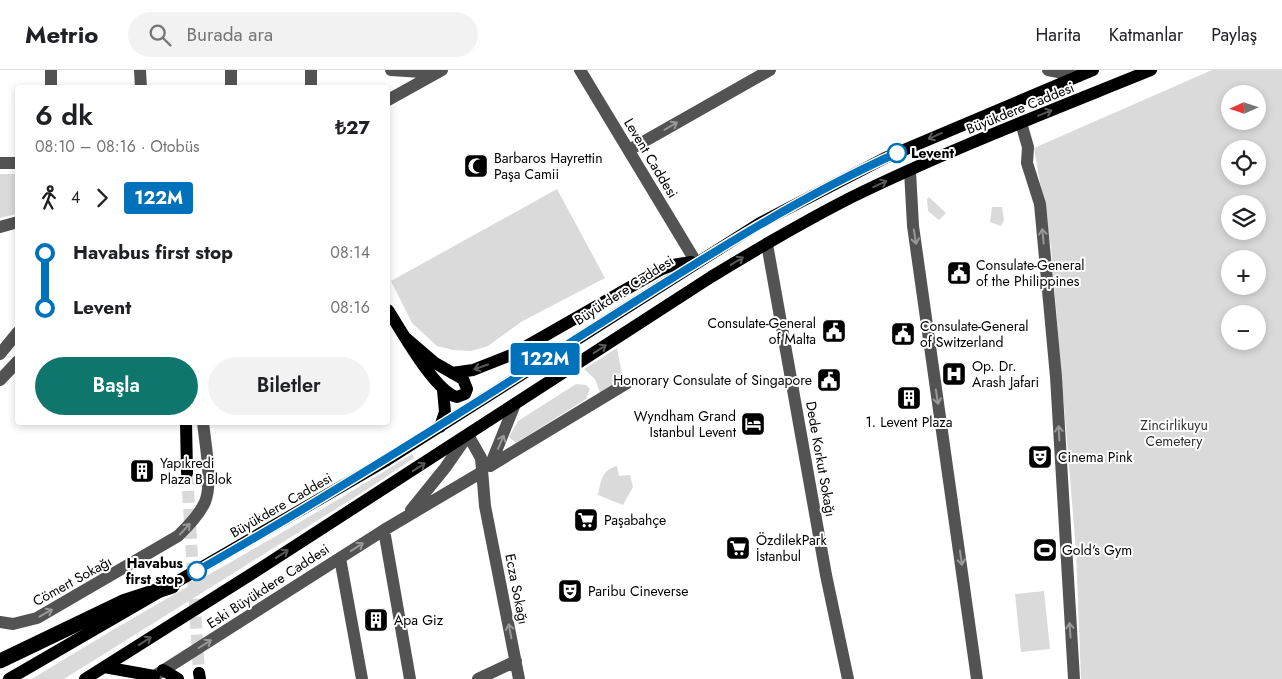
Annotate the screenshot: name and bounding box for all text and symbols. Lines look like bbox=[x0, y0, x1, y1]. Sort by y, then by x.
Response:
search box bbox=[128, 12, 478, 57]
text: Metrio bbox=[25, 17, 98, 52]
icon: search bbox=[146, 21, 174, 49]
text: Burada ara bbox=[186, 21, 273, 48]
text: Harita bbox=[1035, 22, 1081, 48]
text: Katmanlar bbox=[1109, 22, 1183, 48]
text: Paylaş bbox=[1211, 22, 1257, 48]
street label: Büyükdere Caddesi bbox=[963, 77, 1077, 139]
north arrow bbox=[1221, 85, 1266, 130]
map controls bbox=[1221, 85, 1266, 350]
text: 6 dk bbox=[35, 95, 93, 136]
one-way arrow bbox=[1037, 108, 1052, 117]
text: ₺27 bbox=[335, 114, 370, 141]
street label: Levent Caddesi bbox=[619, 114, 683, 202]
one-way arrow bbox=[664, 120, 678, 130]
one-way arrow bbox=[928, 131, 943, 141]
text: 08:10 – 08:16 · Otobüs bbox=[35, 135, 200, 158]
button: locate bbox=[1221, 140, 1266, 185]
marker: Levent bbox=[887, 143, 907, 163]
place label: Levent bbox=[911, 143, 954, 163]
place label: Barbaros Hayrettin Paşa Camii bbox=[494, 148, 603, 184]
mosque icon: Barbaros Hayrettin Paşa Camii bbox=[463, 153, 489, 179]
one-way arrow bbox=[872, 179, 887, 189]
icon: walk bbox=[35, 184, 63, 212]
icon: forward bbox=[88, 184, 116, 212]
text: 122M bbox=[134, 185, 183, 211]
text: 4 bbox=[71, 186, 80, 209]
button: layers bbox=[1221, 195, 1266, 240]
one-way arrow bbox=[910, 228, 920, 244]
one-way arrow bbox=[1038, 229, 1048, 245]
text: Havabus first stop bbox=[73, 239, 233, 266]
text: 08:14 bbox=[330, 241, 370, 264]
street label: Büyükdere Caddesi bbox=[570, 250, 678, 330]
button: + bbox=[1221, 250, 1266, 295]
place label: Consulate-General of the Philippines bbox=[976, 255, 1084, 291]
one-way arrow bbox=[730, 256, 744, 266]
public building icon: Consulate-General of the Philippines bbox=[946, 260, 972, 286]
text: Levent bbox=[73, 294, 131, 321]
text: 08:16 bbox=[330, 296, 370, 319]
button: − bbox=[1221, 305, 1266, 350]
place label: Consulate-General of Malta bbox=[708, 313, 816, 349]
place label: Consulate-General of Switzerland bbox=[920, 316, 1028, 352]
public building icon: Consulate-General of Malta bbox=[821, 318, 847, 344]
public building icon: Consulate-General of Switzerland bbox=[890, 321, 916, 347]
line badge: 122M bbox=[510, 343, 580, 375]
one-way arrow bbox=[593, 344, 607, 354]
text: 122M bbox=[521, 346, 569, 372]
place label: Op. Dr. Arash Jafari bbox=[972, 356, 1039, 392]
button: Başla bbox=[35, 357, 198, 415]
button: Biletler bbox=[208, 357, 370, 415]
hospital icon: Op. Dr. Arash Jafari bbox=[941, 361, 967, 387]
one-way arrow bbox=[474, 363, 489, 372]
public building icon: Honorary Consulate of Singapore bbox=[816, 367, 842, 393]
place label: Honorary Consulate of Singapore bbox=[613, 370, 812, 390]
building icon: 1. Levent Plaza bbox=[896, 385, 922, 411]
one-way arrow bbox=[932, 389, 942, 405]
street label: Dede Korkut Sokağı bbox=[801, 400, 841, 518]
place label: Wyndham Grand Istanbul Levent bbox=[634, 406, 737, 442]
hotel icon: Wyndham Grand Istanbul Levent bbox=[740, 411, 766, 437]
place label: 1. Levent Plaza bbox=[866, 412, 952, 432]
park label: Zincirlikuyu Cemetery bbox=[1140, 415, 1208, 451]
one-way arrow bbox=[1054, 425, 1063, 441]
one-way arrow bbox=[497, 435, 506, 450]
theatre icon: Cinema Pink bbox=[1027, 444, 1053, 470]
place label: Cinema Pink bbox=[1058, 447, 1133, 467]
place label: Yapıkredi Plaza B Blok bbox=[160, 453, 233, 489]
building icon: Yapıkredi Plaza B Blok bbox=[129, 458, 155, 484]
one-way arrow bbox=[411, 461, 425, 471]
street label: Büyükdere Caddesi bbox=[226, 468, 336, 542]
supermarket icon: Paşabahçe bbox=[573, 507, 599, 533]
place label: Paşabahçe bbox=[604, 510, 666, 530]
one-way arrow bbox=[179, 522, 191, 535]
place label: ÖzdilekPark İstanbul bbox=[756, 530, 827, 566]
supermarket icon: ÖzdilekPark İstanbul bbox=[725, 535, 751, 561]
sports icon: Gold‘s Gym bbox=[1032, 537, 1058, 563]
street label: Eski Büyükdere Caddesi bbox=[203, 539, 333, 633]
place label: Gold‘s Gym bbox=[1062, 540, 1132, 560]
one-way arrow bbox=[349, 542, 363, 552]
one-way arrow bbox=[275, 549, 289, 560]
one-way arrow bbox=[956, 550, 966, 566]
street label: Cömert Sokağı bbox=[29, 551, 115, 611]
street label: Ecza Sokağı bbox=[500, 552, 534, 626]
place label: Havabus first stop bbox=[126, 553, 184, 589]
marker: Havabus first stop bbox=[187, 561, 207, 581]
theatre icon: Paribu Cineverse bbox=[557, 578, 583, 604]
place label: Paribu Cineverse bbox=[588, 581, 688, 601]
building icon: Apa Giz bbox=[363, 607, 389, 633]
one-way arrow bbox=[39, 608, 54, 618]
place label: Apa Giz bbox=[394, 610, 444, 630]
one-way arrow bbox=[1065, 623, 1075, 639]
one-way arrow bbox=[504, 624, 514, 640]
one-way arrow bbox=[137, 636, 151, 646]
one-way arrow bbox=[197, 639, 211, 649]

